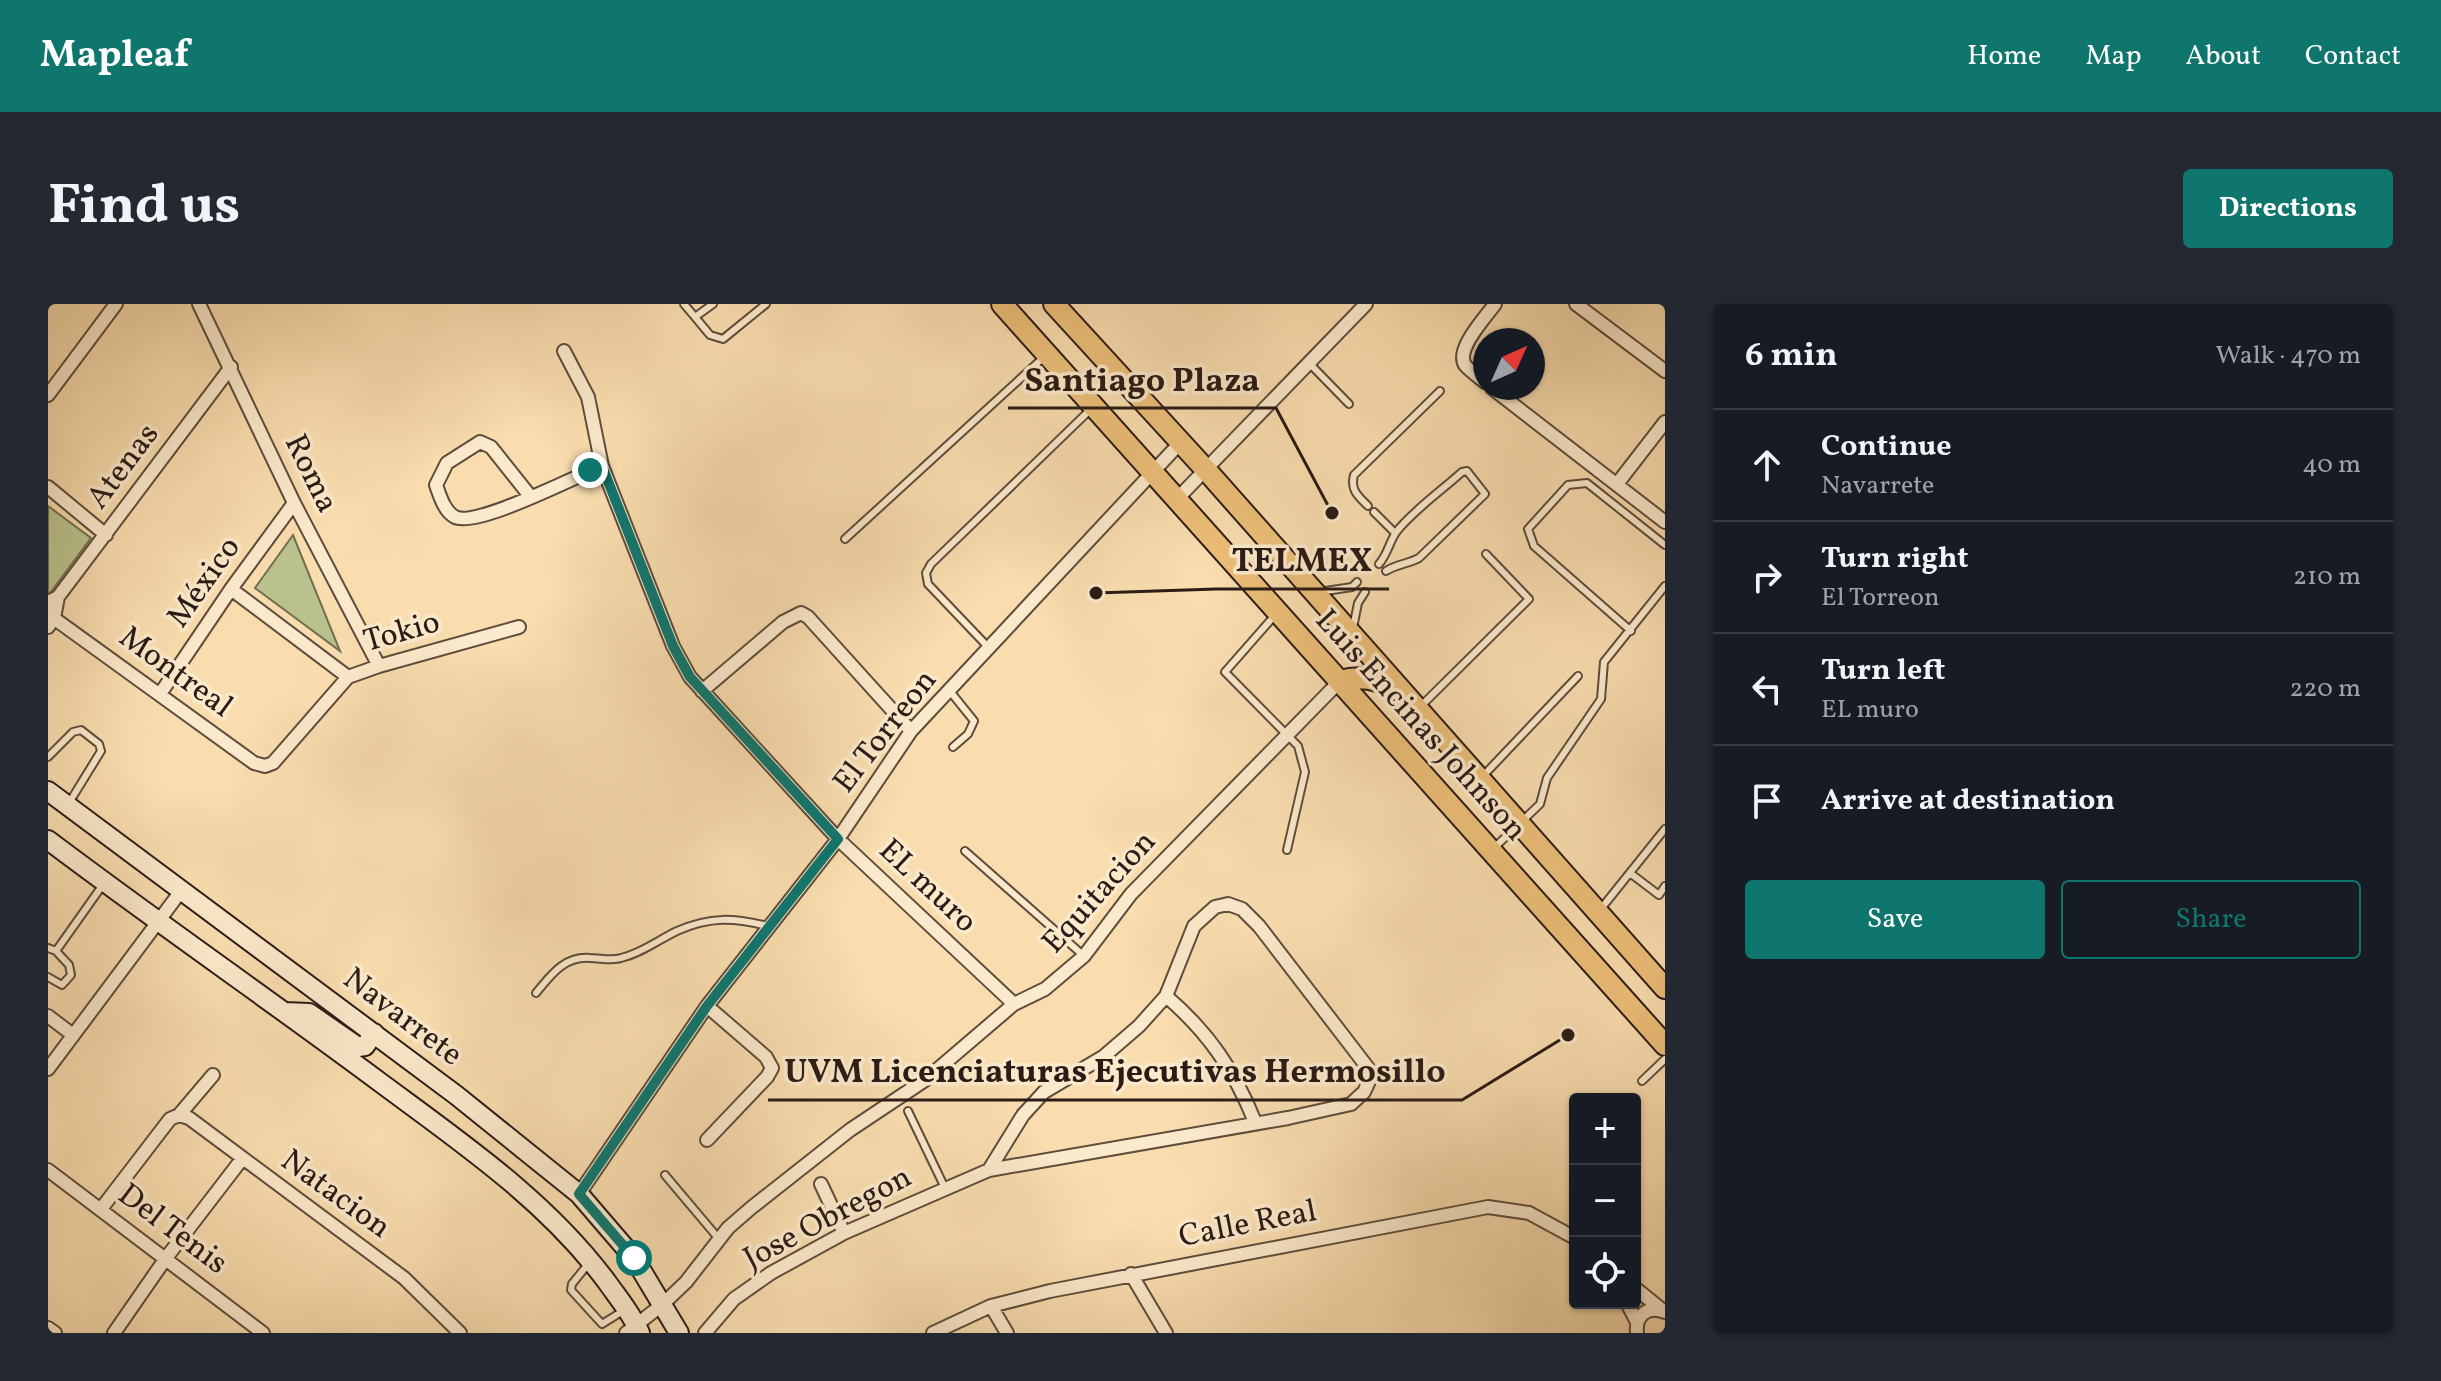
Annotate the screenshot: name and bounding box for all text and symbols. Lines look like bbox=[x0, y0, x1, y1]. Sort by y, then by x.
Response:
text: Mapleaf bbox=[40, 30, 189, 83]
text: Home bbox=[1967, 37, 2041, 76]
text: Map bbox=[2085, 37, 2141, 76]
text: About bbox=[2185, 37, 2261, 76]
text: Contact bbox=[2305, 37, 2401, 76]
text: Find us bbox=[48, 169, 240, 247]
button: Directions bbox=[2183, 169, 2393, 248]
north arrow bbox=[1473, 328, 1545, 400]
text: 6 min bbox=[1745, 333, 1838, 380]
text: Walk · 470 m bbox=[2215, 338, 2361, 374]
callout: Santiago Plaza bbox=[1008, 350, 1276, 408]
text: Santiago Plaza bbox=[1024, 359, 1260, 406]
street label: Atenas bbox=[77, 415, 171, 519]
text: Continue bbox=[1821, 426, 1952, 468]
street label: Roma bbox=[272, 427, 348, 521]
icon: ahead bbox=[1745, 443, 1789, 487]
text: 40 m bbox=[2302, 447, 2361, 483]
route end bbox=[572, 452, 608, 488]
text: Navarrete bbox=[1821, 468, 1934, 504]
street label: México bbox=[158, 529, 252, 637]
callout: TELMEX bbox=[1216, 531, 1389, 589]
text: Turn right bbox=[1821, 538, 1969, 580]
text: TELMEX bbox=[1232, 539, 1373, 586]
icon: right bbox=[1745, 555, 1789, 599]
text: 210 m bbox=[2293, 559, 2361, 595]
text: El Torreon bbox=[1821, 580, 1940, 616]
street label: Luis Encinas Johnson bbox=[1304, 600, 1536, 852]
street label: Tokio bbox=[359, 601, 445, 665]
street label: Montreal bbox=[109, 617, 241, 729]
text: Turn left bbox=[1821, 650, 1945, 692]
street label: El Torreon bbox=[824, 661, 948, 803]
icon: left bbox=[1745, 667, 1789, 711]
text: 220 m bbox=[2289, 671, 2361, 707]
text: EL muro bbox=[1821, 692, 1919, 728]
icon: arrive bbox=[1745, 779, 1789, 823]
text: Arrive at destination bbox=[1821, 780, 2115, 822]
street label: Equitacion bbox=[1033, 822, 1167, 964]
street label: EL muro bbox=[868, 830, 986, 944]
button: Save bbox=[1745, 880, 2045, 959]
button: Share bbox=[2061, 880, 2361, 959]
street label: Navarrete bbox=[333, 958, 471, 1078]
callout: UVM Licenciaturas Ejecutivas Hermosillo bbox=[768, 1042, 1462, 1100]
text: UVM Licenciaturas Ejecutivas Hermosillo bbox=[784, 1050, 1446, 1097]
map controls bbox=[1569, 1093, 1641, 1309]
button: + bbox=[1569, 1093, 1641, 1165]
street label: Natacion bbox=[271, 1140, 399, 1250]
street label: Jose Obregon bbox=[736, 1156, 920, 1282]
button: − bbox=[1569, 1165, 1641, 1237]
street label: Del Tenis bbox=[108, 1174, 236, 1286]
street label: Calle Real bbox=[1175, 1190, 1321, 1260]
button: locate bbox=[1569, 1237, 1641, 1309]
route start bbox=[616, 1240, 652, 1276]

